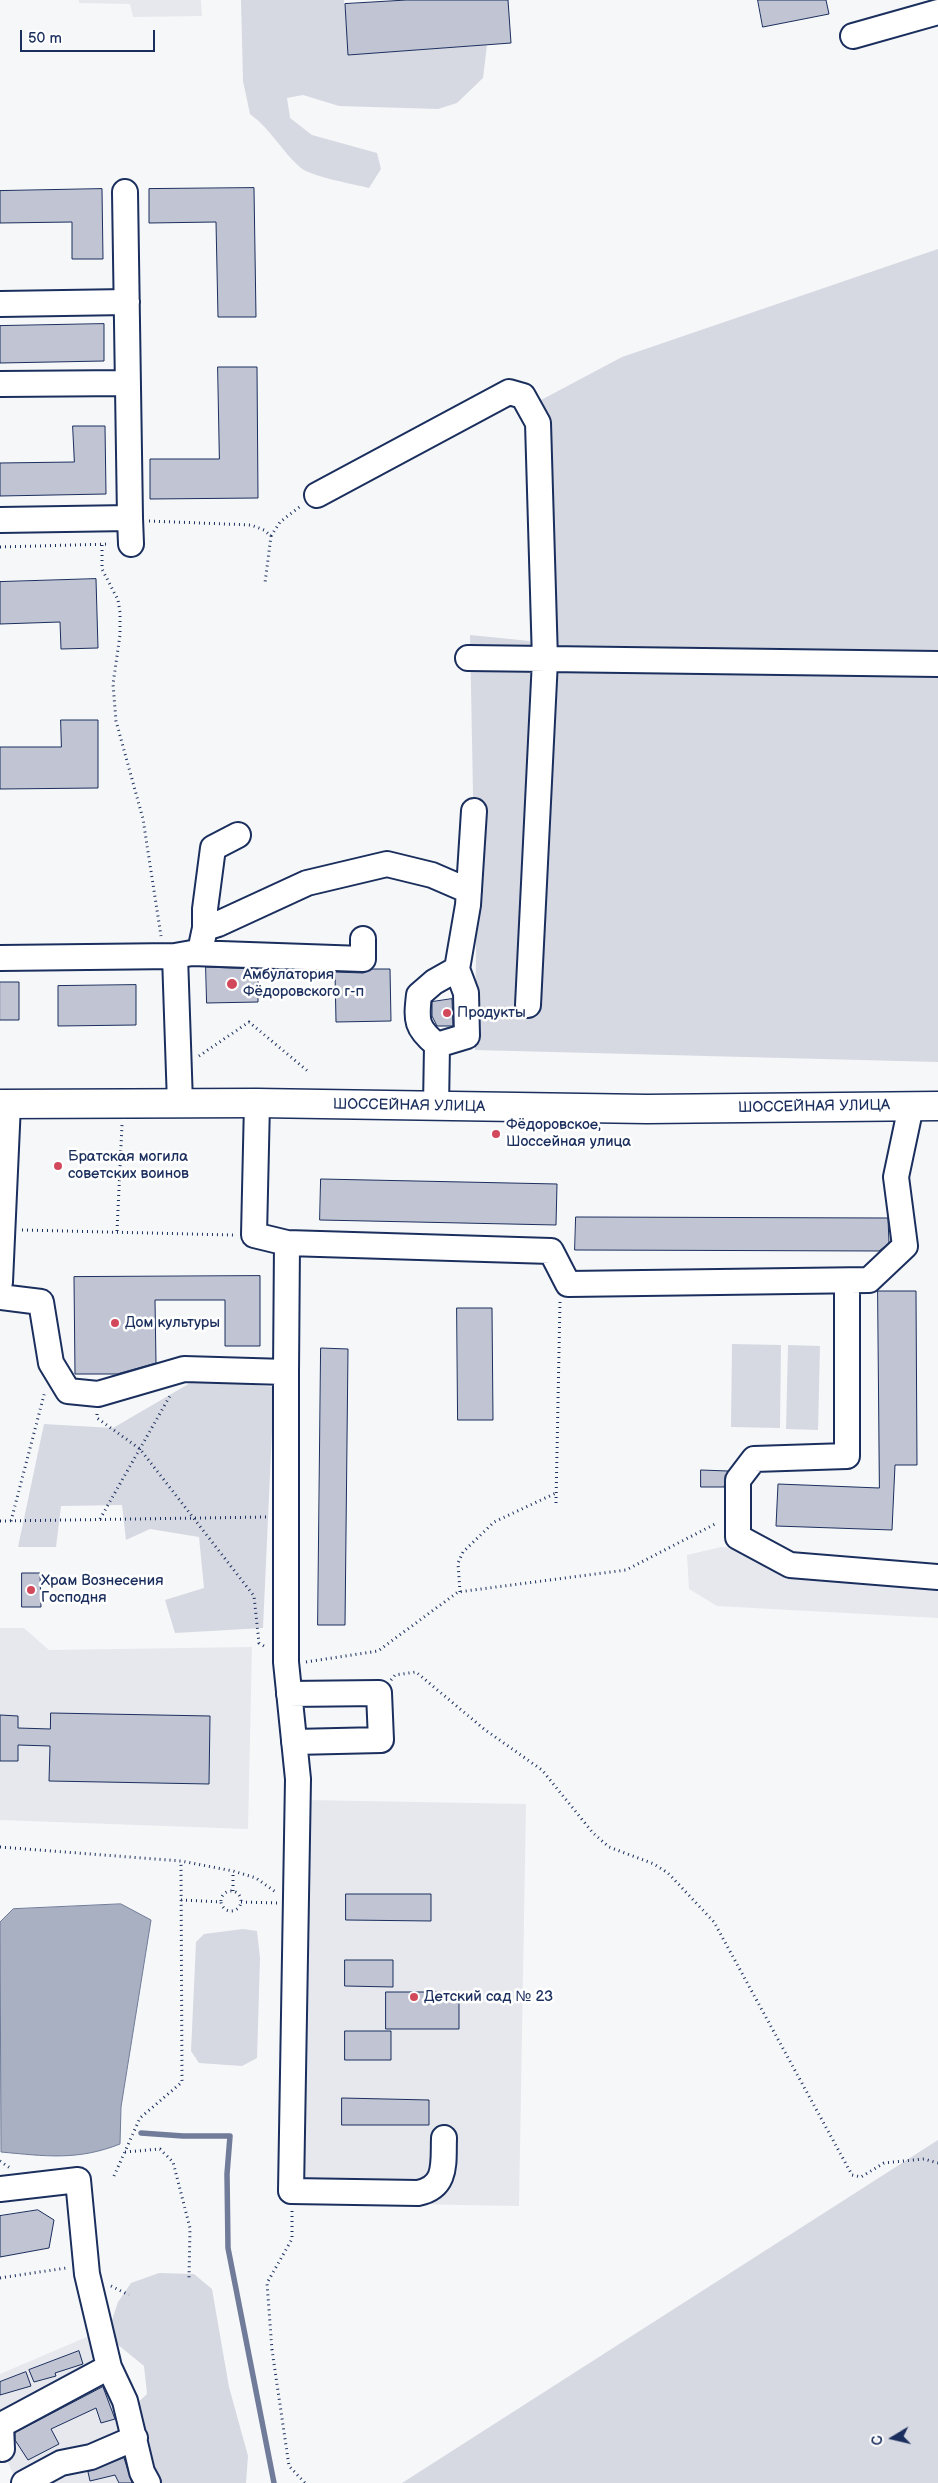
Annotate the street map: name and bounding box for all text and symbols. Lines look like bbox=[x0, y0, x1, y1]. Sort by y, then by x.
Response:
scale bar bbox=[22, 20, 158, 52]
text: 50 m bbox=[28, 29, 62, 48]
place label: Амбулатория Фёдоровского г-п bbox=[243, 966, 364, 1001]
marker: Амбулатория Фёдоровского г-п bbox=[225, 977, 239, 991]
place label: Продукты bbox=[457, 1004, 526, 1022]
marker: Продукты bbox=[441, 1007, 453, 1019]
street label: ШОССЕЙНАЯ УЛИЦА bbox=[333, 1096, 485, 1116]
street label: ШОССЕЙНАЯ УЛИЦА bbox=[738, 1097, 890, 1117]
place label: Фёдоровское, Шоссейная улица bbox=[506, 1116, 631, 1151]
marker: Фёдоровское, Шоссейная улица bbox=[490, 1128, 502, 1140]
place label: Братская могила советских воинов bbox=[68, 1148, 189, 1183]
marker: Братская могила советских воинов bbox=[52, 1160, 64, 1172]
place label: Дом культуры bbox=[125, 1314, 220, 1332]
marker: Дом культуры bbox=[109, 1317, 121, 1329]
place label: Храм Вознесения Господня bbox=[41, 1572, 164, 1607]
marker: Храм Вознесения Господня bbox=[25, 1584, 37, 1596]
place label: Детский сад № 23 bbox=[424, 1988, 553, 2006]
marker: Детский сад № 23 bbox=[408, 1991, 420, 2003]
north arrow bbox=[868, 2413, 918, 2463]
text: С bbox=[869, 2434, 887, 2447]

